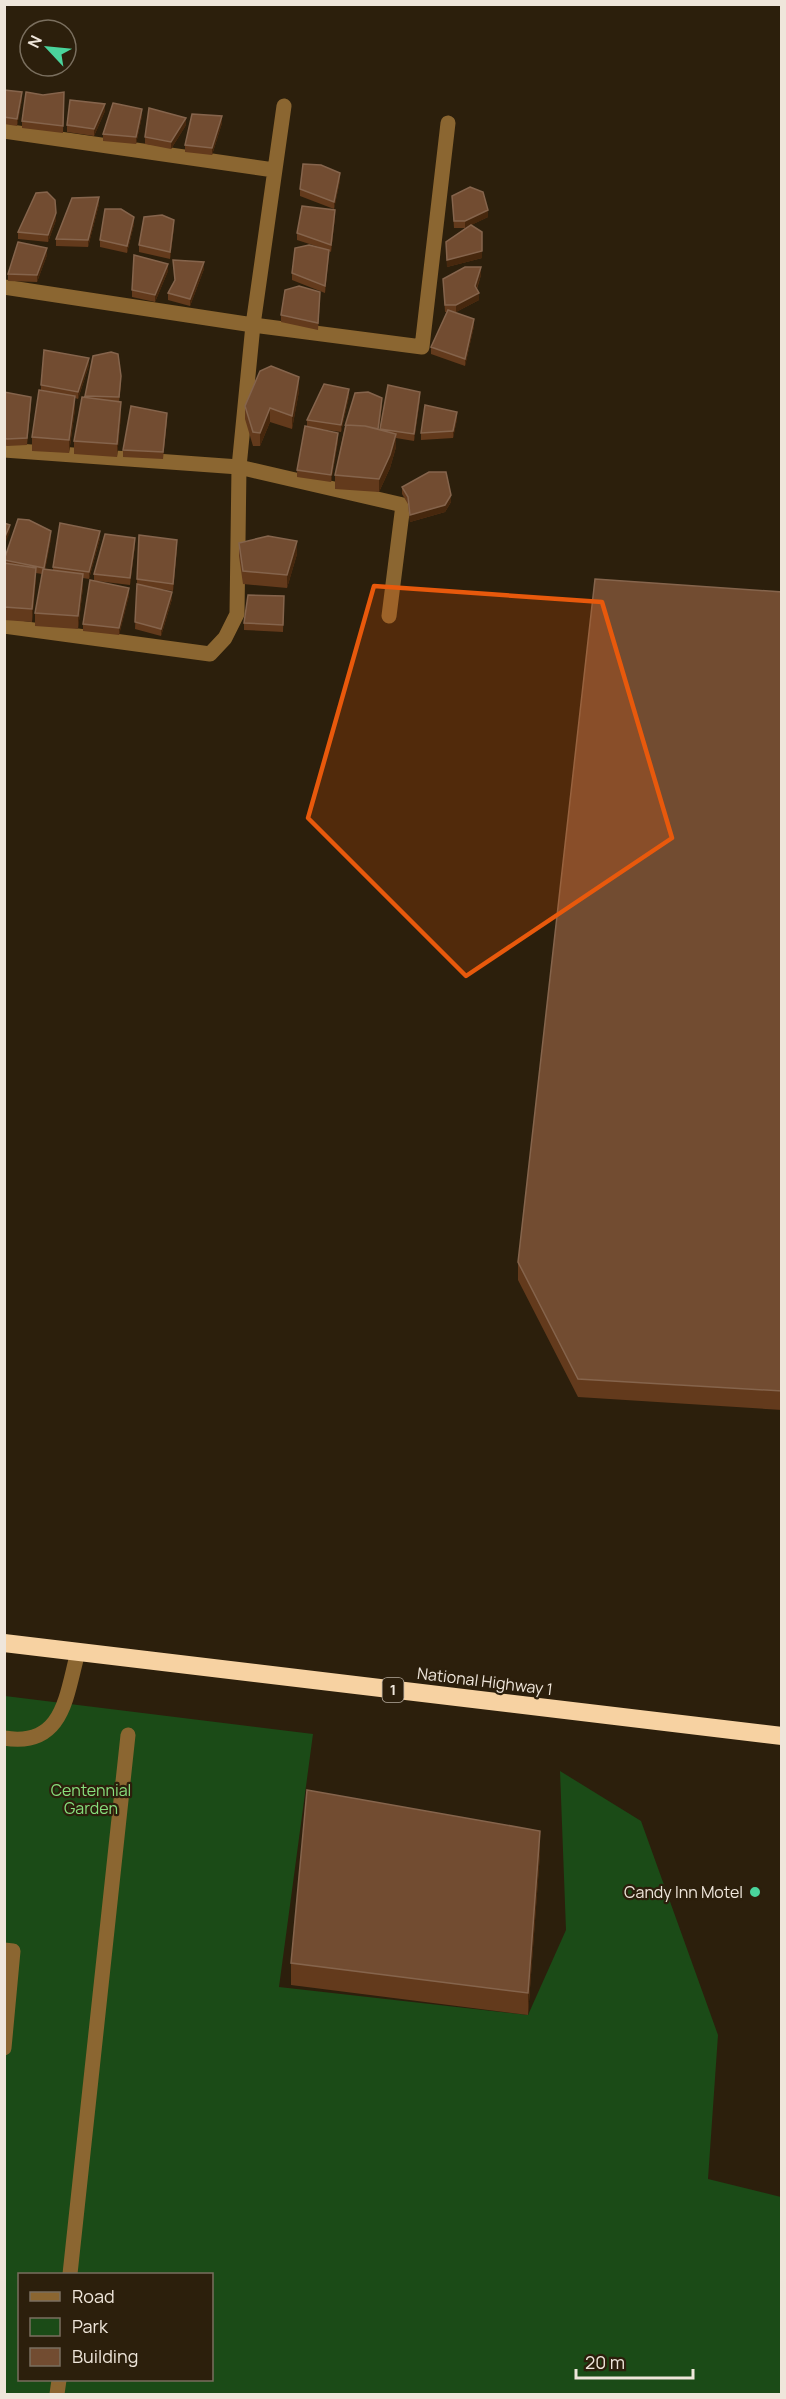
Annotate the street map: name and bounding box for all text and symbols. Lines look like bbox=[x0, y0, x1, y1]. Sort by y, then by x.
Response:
north arrow bbox=[18, 18, 78, 78]
text: N bbox=[22, 31, 47, 51]
street label: National Highway 1 bbox=[416, 1662, 554, 1700]
road number: 1 bbox=[382, 1678, 404, 1702]
park label: Centennial Garden bbox=[51, 1779, 131, 1819]
place label: Candy Inn Motel bbox=[624, 1881, 743, 1903]
marker: Candy Inn Motel bbox=[748, 1885, 762, 1899]
legend bbox=[18, 2273, 213, 2381]
text: Road bbox=[72, 2284, 115, 2308]
text: Park bbox=[72, 2314, 109, 2338]
scale bar bbox=[576, 2342, 693, 2380]
text: Building bbox=[72, 2344, 138, 2368]
text: 20 m bbox=[585, 2350, 625, 2374]

